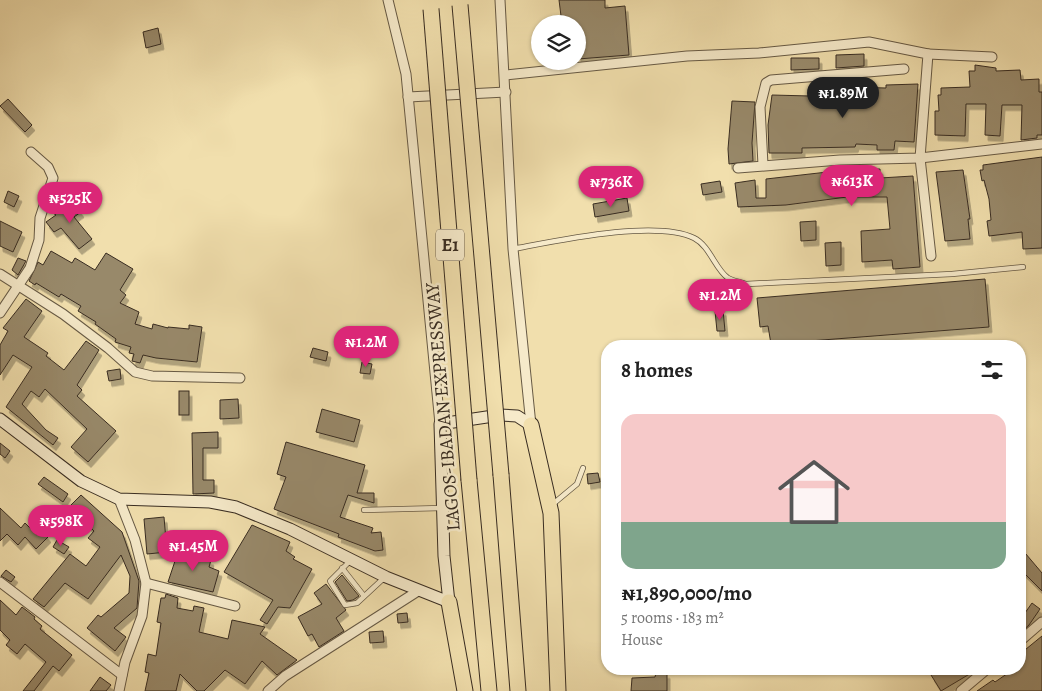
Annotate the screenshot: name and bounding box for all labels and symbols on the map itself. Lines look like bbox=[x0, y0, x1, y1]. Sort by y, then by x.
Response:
pin: ₦1.89M bbox=[802, 76, 884, 119]
pin: ₦613K bbox=[817, 164, 887, 207]
pin: ₦736K bbox=[576, 166, 646, 208]
pin: ₦525K bbox=[35, 182, 105, 224]
road number: E1 bbox=[436, 230, 464, 260]
pin: ₦1.2M bbox=[685, 278, 755, 321]
street label: LAGOS-IBADAN EXPRESSWAY bbox=[419, 281, 467, 532]
pin: ₦1.2M bbox=[331, 326, 401, 368]
pin: ₦598K bbox=[26, 504, 96, 547]
pin: ₦1.45M bbox=[152, 530, 234, 572]

